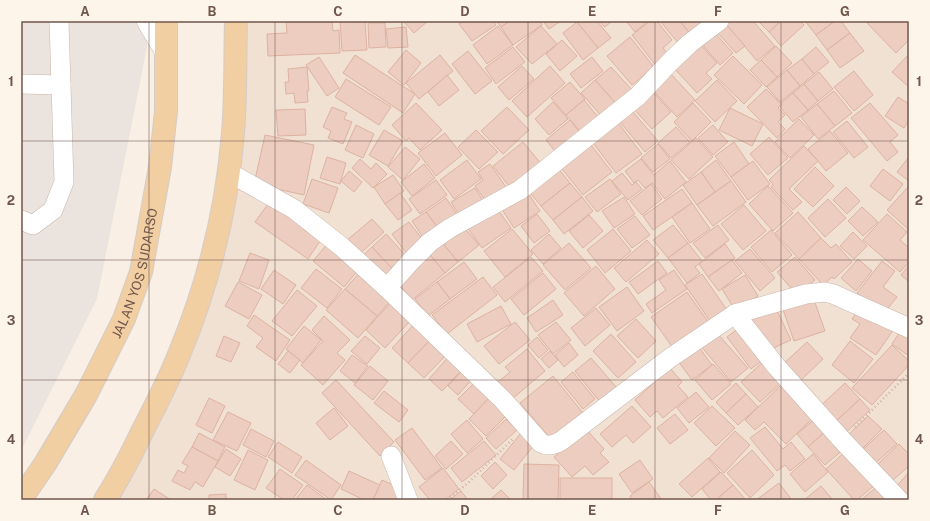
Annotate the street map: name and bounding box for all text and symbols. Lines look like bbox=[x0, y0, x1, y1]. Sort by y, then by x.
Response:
text: A bbox=[80, 4, 90, 19]
text: B bbox=[208, 4, 217, 19]
text: C bbox=[333, 4, 343, 19]
text: D bbox=[460, 4, 470, 19]
text: E bbox=[588, 4, 596, 19]
text: F bbox=[714, 4, 722, 19]
text: G bbox=[840, 4, 850, 19]
text: 1 bbox=[8, 74, 14, 89]
text: 1 bbox=[916, 74, 922, 89]
text: 2 bbox=[7, 193, 15, 208]
text: 2 bbox=[915, 193, 923, 208]
street label: JALAN YOS SUDARSO bbox=[108, 207, 160, 340]
text: 3 bbox=[7, 313, 16, 328]
text: 3 bbox=[915, 313, 924, 328]
text: 4 bbox=[7, 432, 16, 447]
text: 4 bbox=[915, 432, 924, 447]
text: A bbox=[80, 503, 90, 518]
text: B bbox=[208, 503, 217, 518]
text: C bbox=[333, 503, 343, 518]
text: D bbox=[460, 503, 470, 518]
text: E bbox=[588, 503, 596, 518]
text: F bbox=[714, 503, 722, 518]
text: G bbox=[840, 503, 850, 518]

